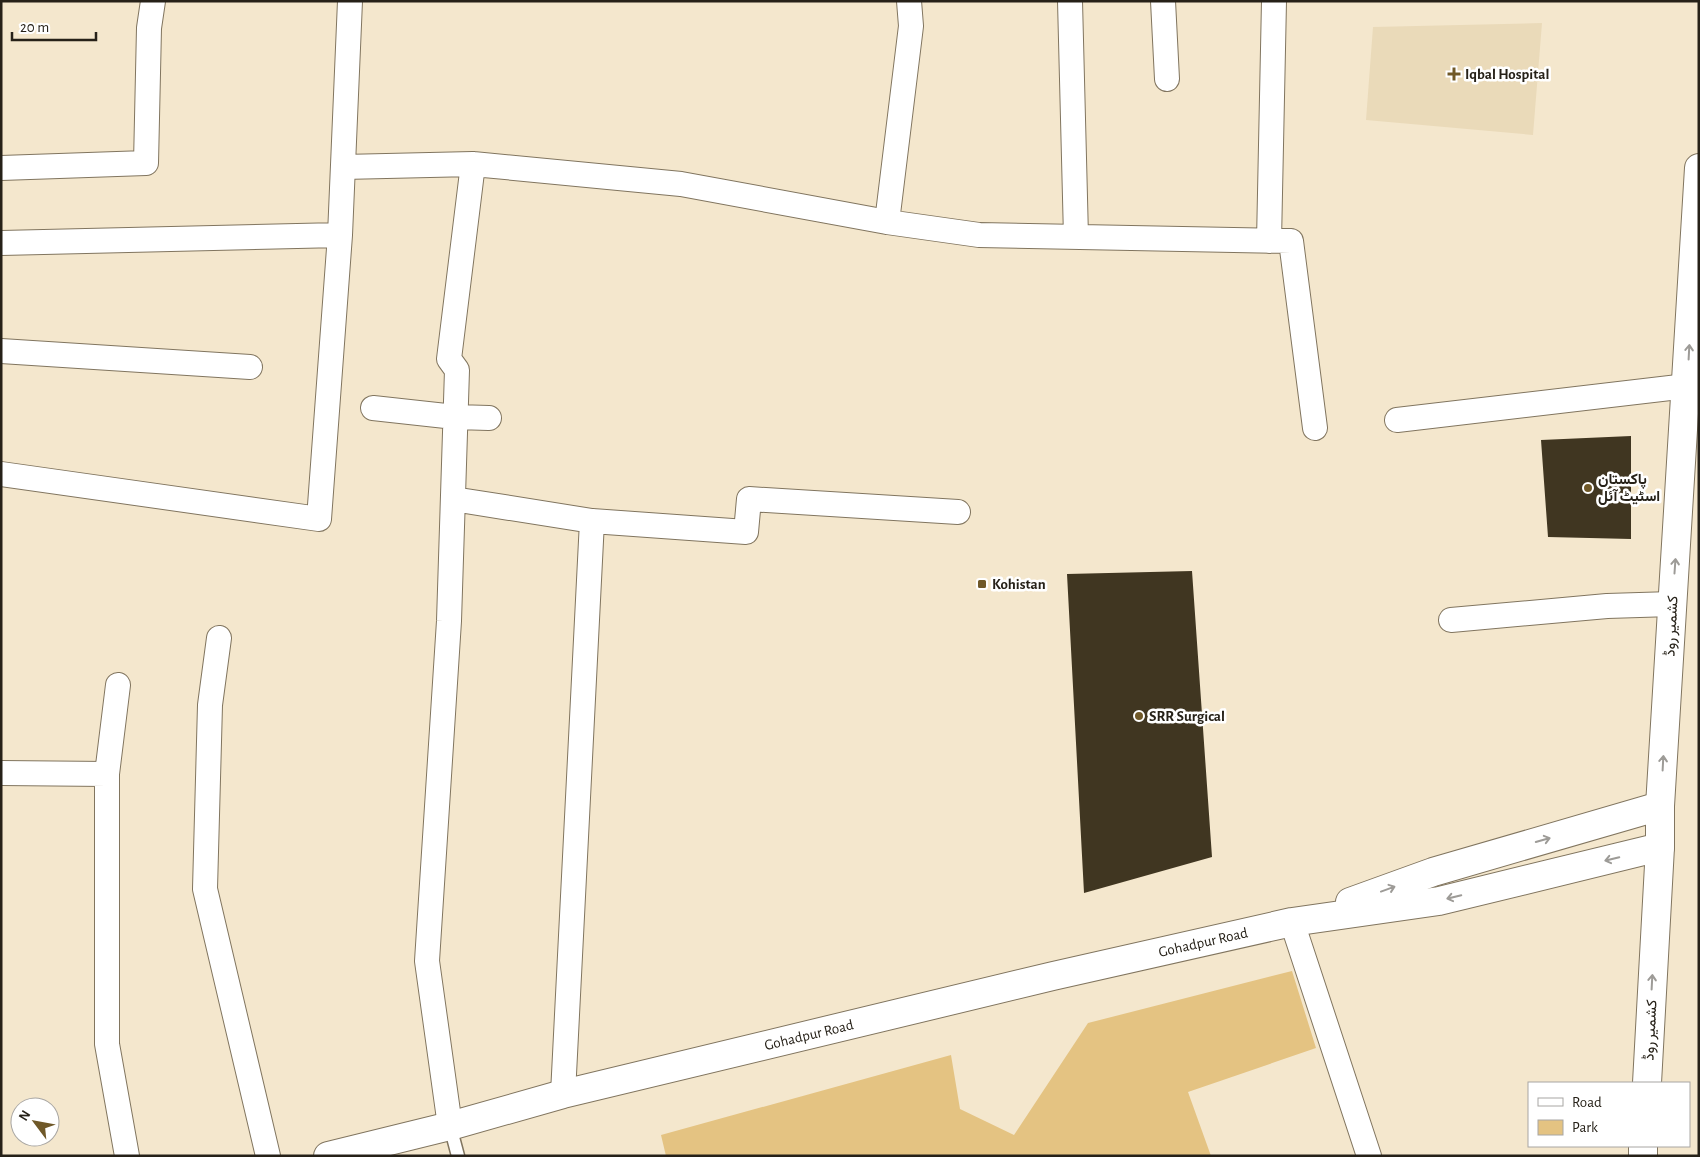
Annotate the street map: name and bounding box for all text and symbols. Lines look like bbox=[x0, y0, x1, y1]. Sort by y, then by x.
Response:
scale bar bbox=[12, 10, 96, 42]
text: 20 m bbox=[20, 20, 49, 35]
marker: Iqbal Hospital bbox=[1447, 67, 1461, 81]
place label: Iqbal Hospital bbox=[1465, 67, 1549, 82]
one-way arrow bbox=[1684, 344, 1693, 360]
place label: پاکستان اسٹیٹ آئل bbox=[1598, 472, 1660, 505]
marker: پاکستان اسٹیٹ آئل bbox=[1582, 482, 1594, 494]
one-way arrow bbox=[1670, 558, 1679, 574]
place label: Kohistan bbox=[992, 577, 1046, 592]
marker: Kohistan bbox=[976, 578, 988, 590]
street label: کشمیر روڈ bbox=[1661, 595, 1682, 657]
place label: SRR Surgical bbox=[1149, 709, 1225, 724]
marker: SRR Surgical bbox=[1133, 710, 1145, 722]
one-way arrow bbox=[1658, 756, 1667, 772]
one-way arrow bbox=[1534, 835, 1550, 845]
one-way arrow bbox=[1605, 854, 1621, 864]
one-way arrow bbox=[1379, 883, 1395, 893]
one-way arrow bbox=[1447, 893, 1463, 902]
street label: Gohadpur Road bbox=[1157, 925, 1249, 960]
one-way arrow bbox=[1648, 974, 1657, 990]
street label: کشمیر روڈ bbox=[1640, 999, 1661, 1061]
street label: Gohadpur Road bbox=[763, 1017, 855, 1053]
legend bbox=[1528, 1082, 1690, 1147]
text: Road bbox=[1572, 1095, 1602, 1110]
north arrow bbox=[10, 1097, 60, 1147]
text: N bbox=[16, 1108, 33, 1123]
text: Park bbox=[1572, 1120, 1598, 1135]

